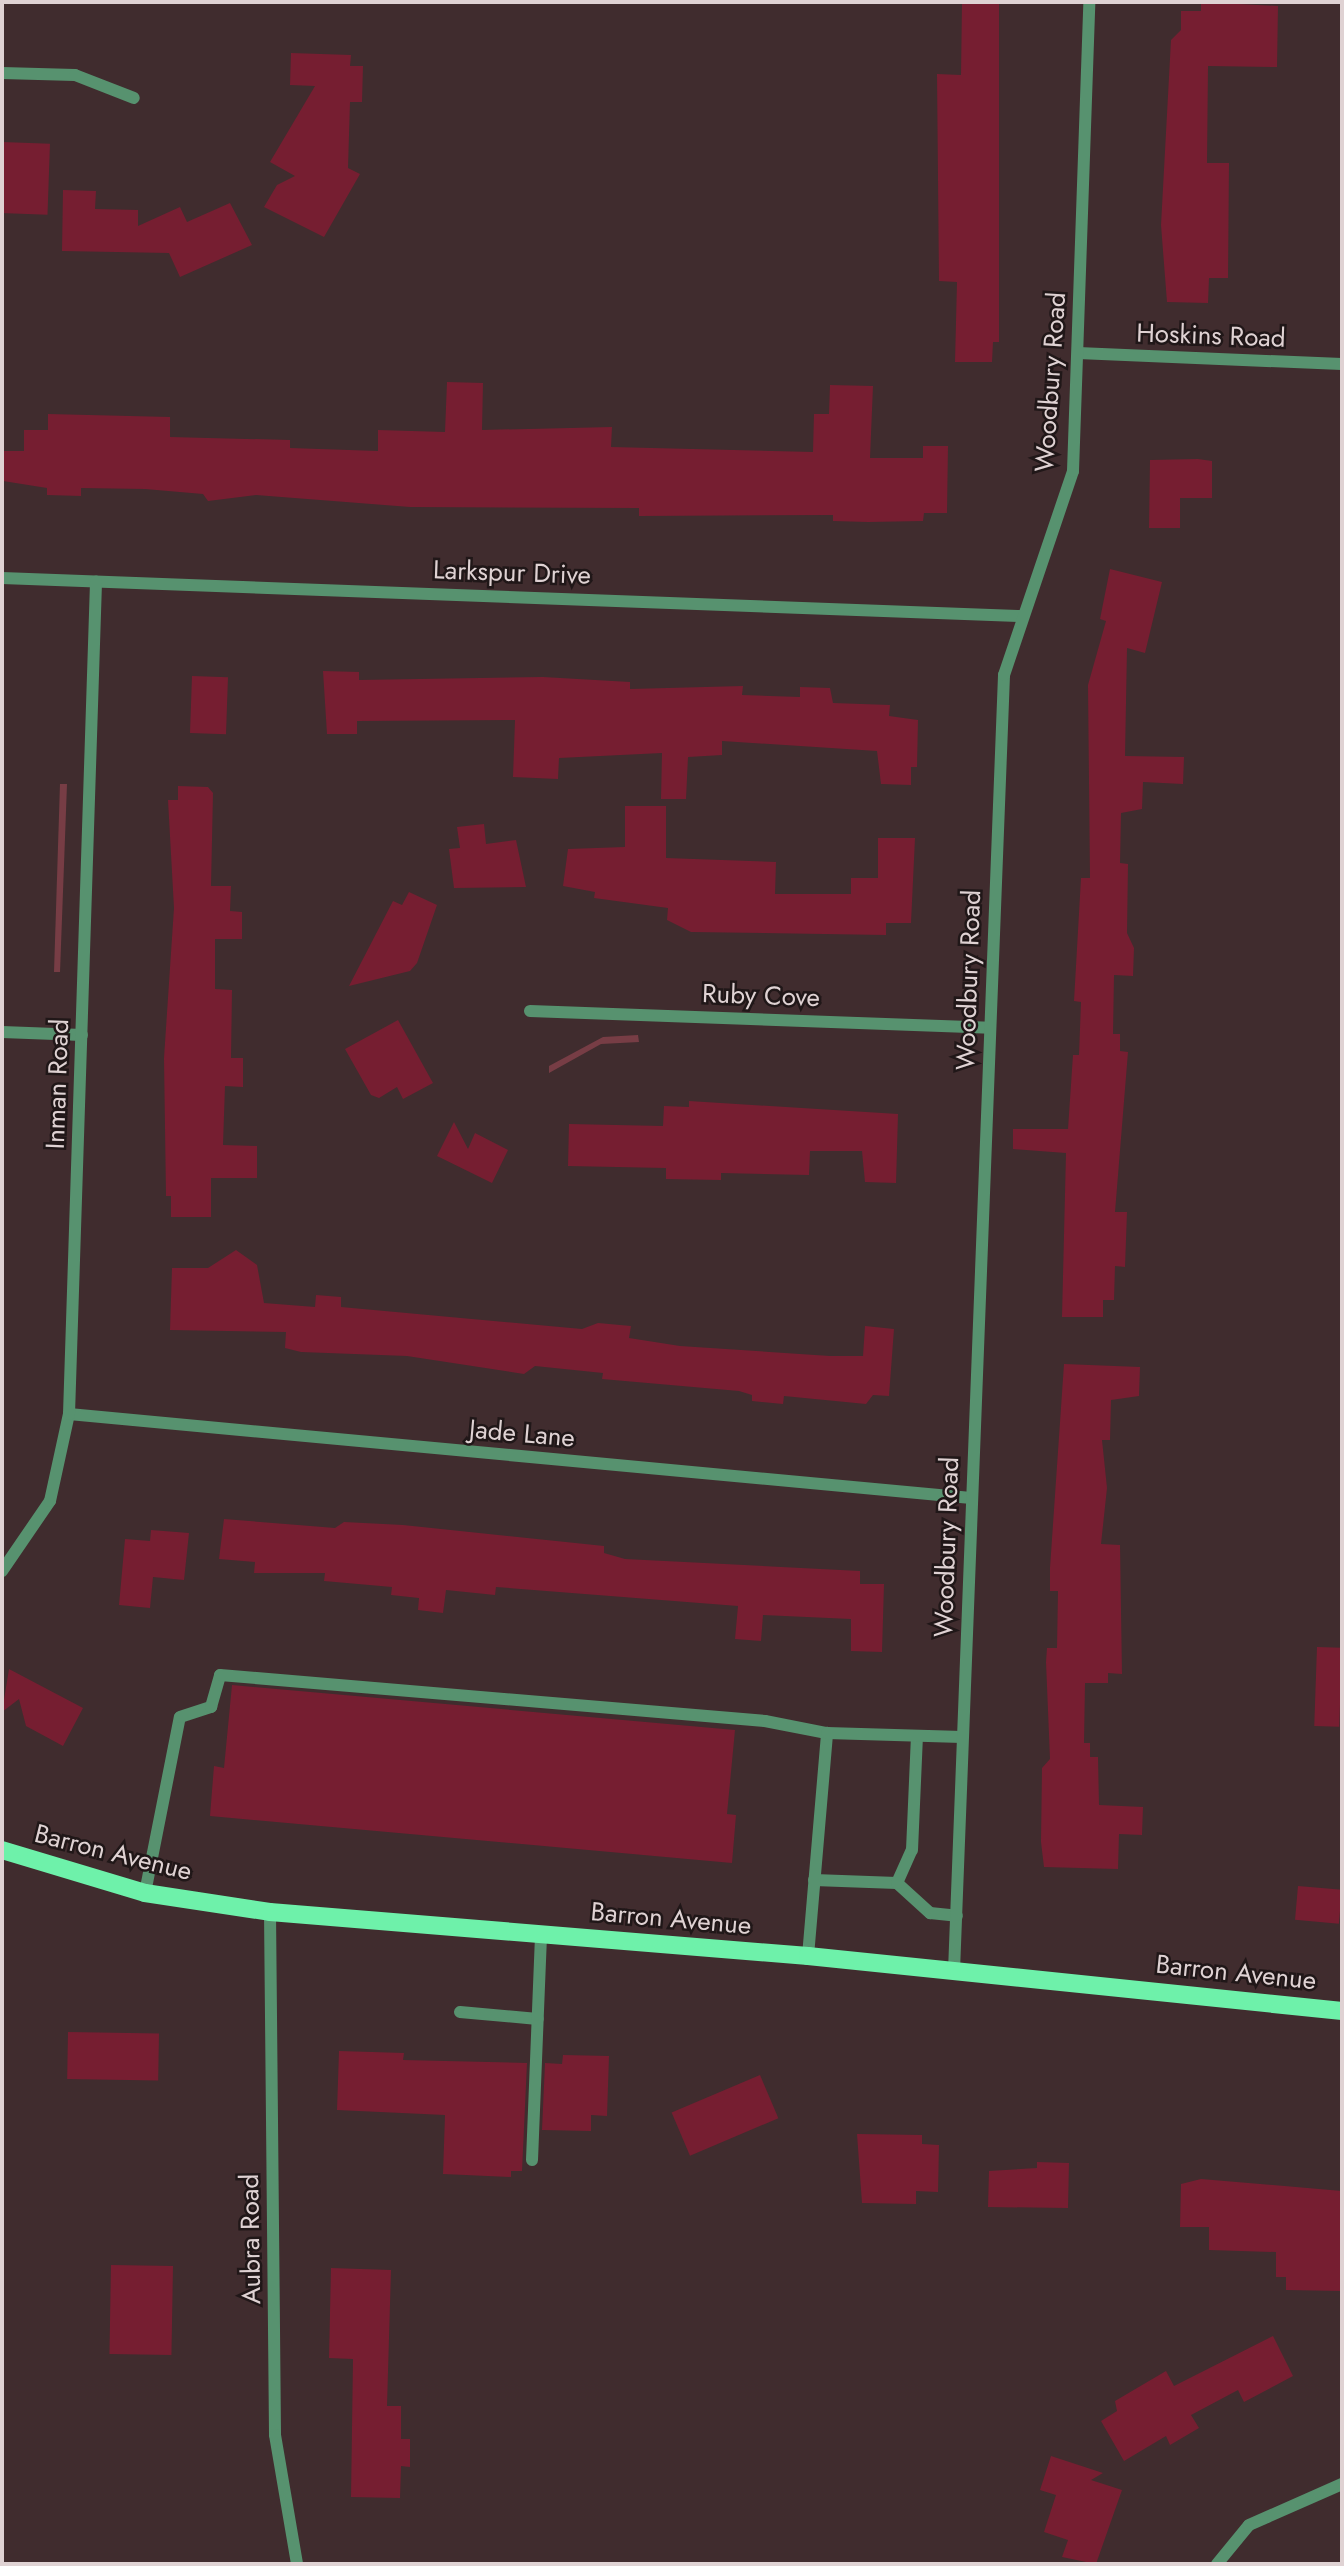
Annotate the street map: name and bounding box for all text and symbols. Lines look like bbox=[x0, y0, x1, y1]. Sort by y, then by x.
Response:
street label: Woodbury Road bbox=[1029, 291, 1073, 473]
street label: Hoskins Road bbox=[1136, 318, 1286, 354]
street label: Larkspur Drive bbox=[432, 555, 592, 591]
street label: Woodbury Road bbox=[950, 889, 988, 1071]
street label: Ruby Cove bbox=[702, 978, 820, 1014]
street label: Inman Road bbox=[40, 1018, 76, 1150]
street label: Jade Lane bbox=[468, 1414, 576, 1454]
street label: Woodbury Road bbox=[928, 1456, 966, 1638]
street label: Barron Avenue bbox=[31, 1818, 195, 1888]
street label: Barron Avenue bbox=[589, 1896, 753, 1942]
street label: Barron Avenue bbox=[1154, 1949, 1318, 1997]
street label: Aubra Road bbox=[234, 2174, 268, 2304]

